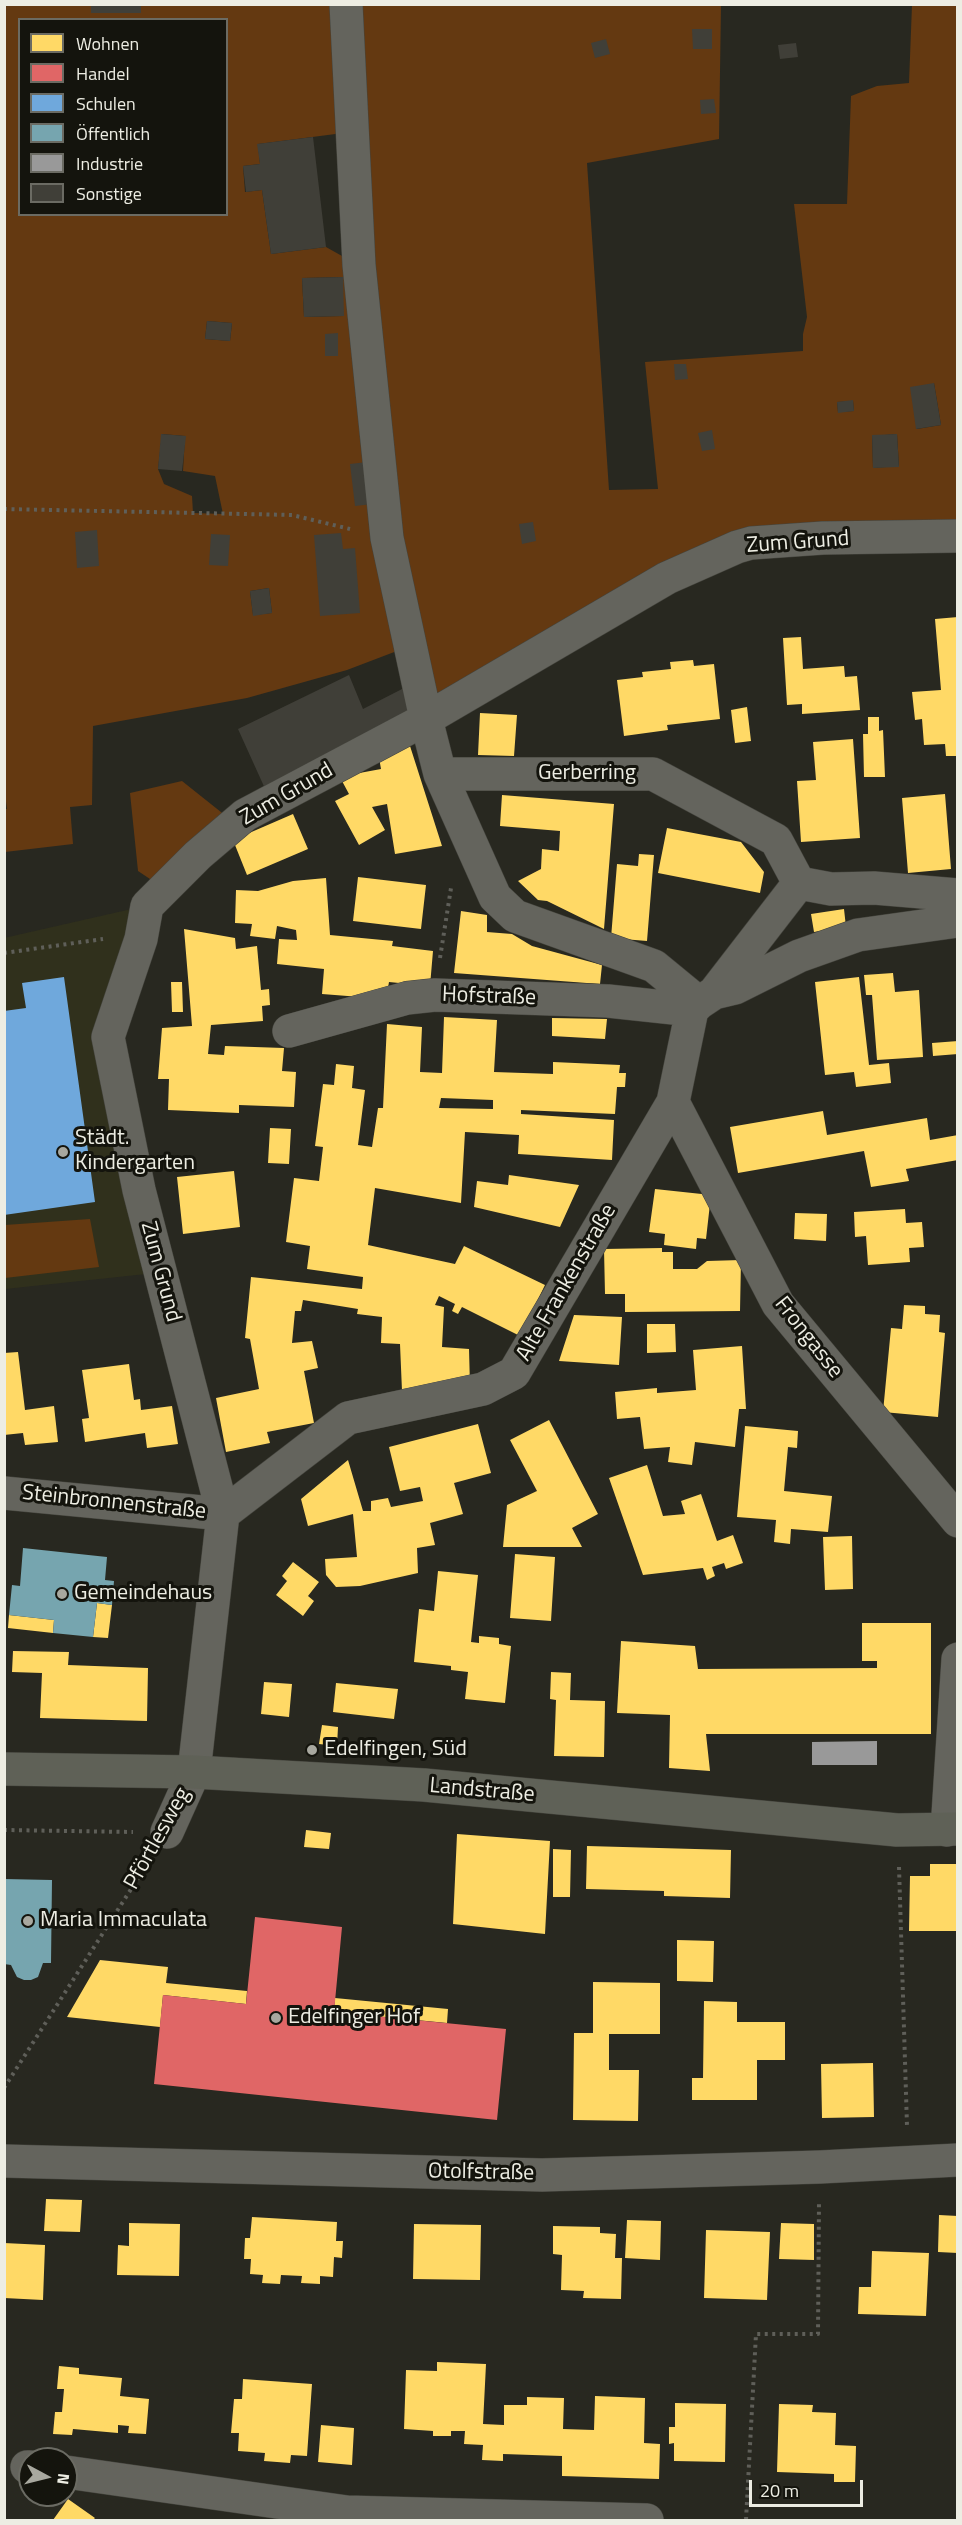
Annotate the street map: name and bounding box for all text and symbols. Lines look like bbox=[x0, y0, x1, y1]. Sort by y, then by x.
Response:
legend bbox=[18, 18, 228, 216]
text: Wohnen bbox=[76, 30, 139, 57]
text: Handel bbox=[76, 60, 130, 87]
text: Schulen bbox=[76, 90, 136, 117]
text: Öffentlich bbox=[76, 120, 150, 147]
text: Industrie bbox=[76, 150, 143, 177]
text: Sonstige bbox=[76, 180, 142, 207]
street label: Zum Grund bbox=[746, 526, 850, 560]
street label: Zum Grund bbox=[236, 758, 338, 832]
street label: Gerberring bbox=[538, 761, 636, 787]
street label: Hofstraße bbox=[442, 982, 536, 1012]
place label: Städt. Kindergarten bbox=[75, 1126, 195, 1178]
marker: Städt. Kindergarten bbox=[56, 1145, 70, 1159]
street label: Alte Frankenstraße bbox=[511, 1200, 623, 1366]
street label: Zum Grund bbox=[134, 1219, 186, 1325]
street label: Frongasse bbox=[768, 1292, 848, 1384]
street label: Steinbronnenstraße bbox=[21, 1480, 207, 1526]
place label: Gemeindehaus bbox=[74, 1581, 212, 1607]
marker: Gemeindehaus bbox=[55, 1587, 69, 1601]
place label: Edelfingen, Süd bbox=[324, 1737, 467, 1763]
marker: Edelfingen, Süd bbox=[305, 1743, 319, 1757]
street label: Landstraße bbox=[428, 1773, 536, 1809]
street label: Pförtlesweg bbox=[119, 1783, 197, 1895]
place label: Maria Immaculata bbox=[40, 1908, 207, 1934]
marker: Maria Immaculata bbox=[21, 1914, 35, 1928]
place label: Edelfinger Hof bbox=[288, 2005, 420, 2031]
marker: Edelfinger Hof bbox=[269, 2011, 283, 2025]
street label: Otolfstraße bbox=[428, 2159, 534, 2187]
north arrow bbox=[18, 2447, 78, 2507]
scale bar bbox=[752, 2468, 866, 2506]
text: N bbox=[51, 2472, 76, 2486]
text: 20 m bbox=[760, 2477, 799, 2504]

